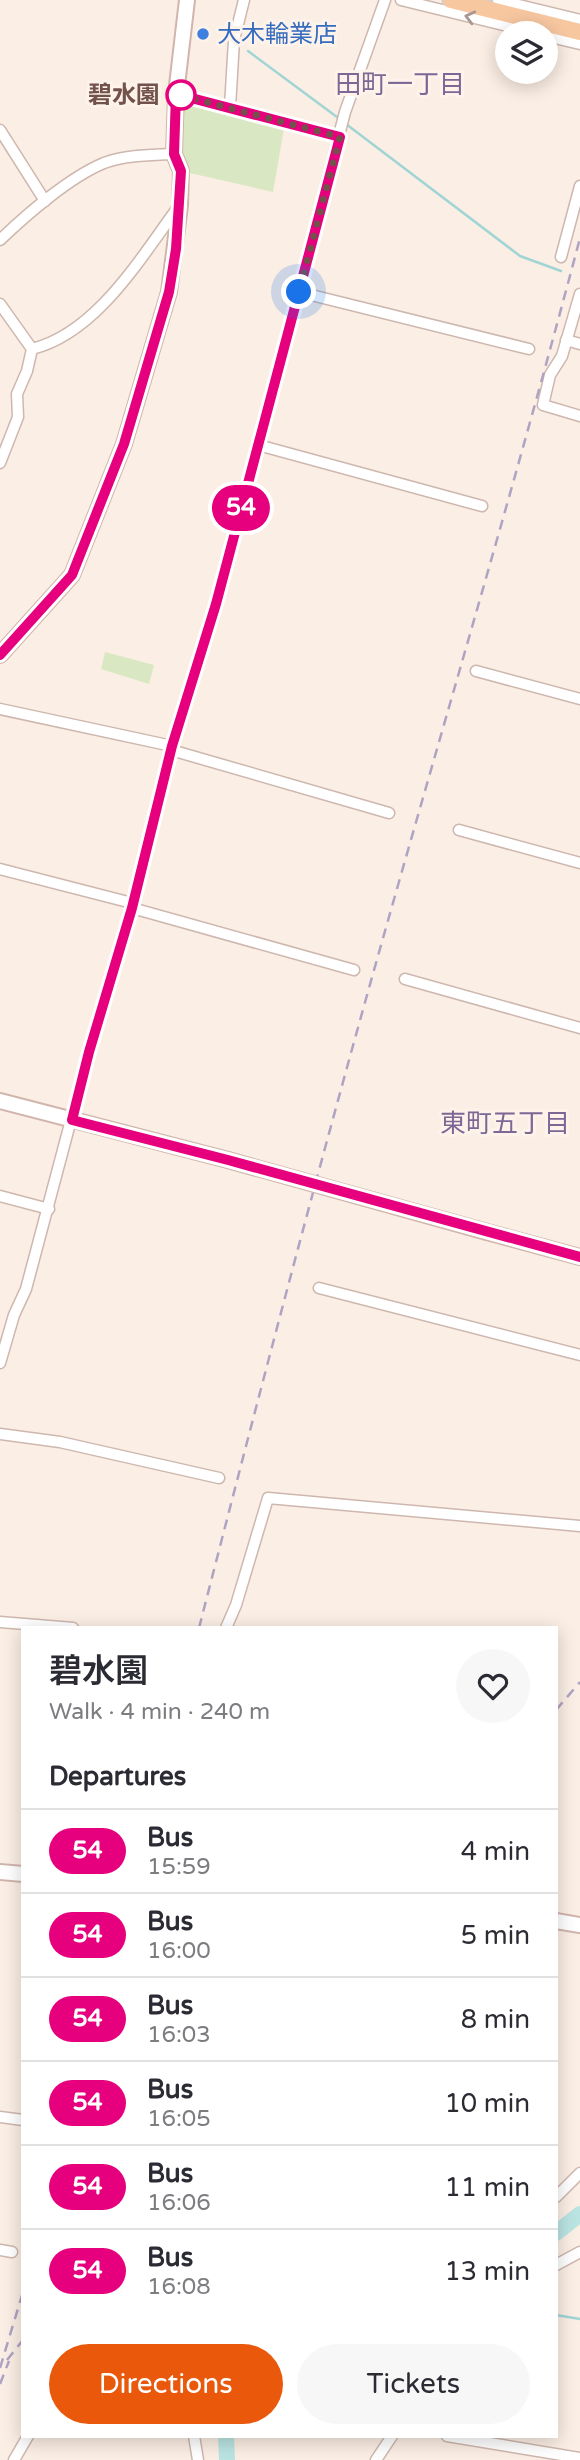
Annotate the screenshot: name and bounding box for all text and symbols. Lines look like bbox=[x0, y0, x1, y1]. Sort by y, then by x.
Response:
one-way arrow bbox=[464, 11, 476, 25]
place label: 大木輪業店 bbox=[217, 20, 337, 49]
map controls bbox=[495, 21, 558, 84]
button: layers bbox=[495, 21, 558, 84]
marker: 大木輪業店 bbox=[195, 26, 211, 42]
district label: 田町一丁目 bbox=[335, 69, 465, 100]
marker: 碧水園 bbox=[166, 80, 196, 110]
place label: 碧水園 bbox=[88, 81, 160, 110]
your location bbox=[281, 274, 316, 309]
line badge: 54 bbox=[210, 485, 272, 531]
text: 54 bbox=[226, 493, 256, 522]
district label: 東町五丁目 bbox=[440, 1108, 570, 1139]
button: heart bbox=[456, 1649, 530, 1723]
text: 碧水園 bbox=[49, 1652, 148, 1691]
text: Walk · 4 min · 240 m bbox=[49, 1698, 270, 1726]
text: Departures bbox=[49, 1761, 186, 1792]
text: Bus bbox=[147, 1822, 193, 1853]
text: 54 bbox=[72, 1836, 103, 1865]
text: 4 min bbox=[461, 1836, 530, 1867]
text: 15:59 bbox=[147, 1853, 211, 1881]
text: Bus bbox=[147, 1906, 193, 1937]
text: 54 bbox=[72, 1920, 103, 1949]
text: 5 min bbox=[461, 1920, 530, 1951]
text: 16:00 bbox=[147, 1937, 211, 1965]
text: Bus bbox=[147, 1990, 193, 2021]
text: 54 bbox=[72, 2004, 103, 2033]
text: 8 min bbox=[461, 2004, 530, 2035]
text: 16:03 bbox=[147, 2021, 211, 2049]
text: Bus bbox=[147, 2074, 193, 2105]
text: 54 bbox=[72, 2088, 103, 2117]
text: 10 min bbox=[444, 2088, 530, 2119]
text: 16:05 bbox=[147, 2105, 211, 2133]
text: Bus bbox=[147, 2158, 193, 2189]
text: 54 bbox=[72, 2172, 103, 2201]
text: 11 min bbox=[444, 2172, 530, 2203]
text: 16:06 bbox=[147, 2189, 211, 2217]
text: Bus bbox=[147, 2242, 193, 2273]
text: 54 bbox=[72, 2256, 103, 2285]
text: 13 min bbox=[444, 2256, 530, 2287]
text: 16:08 bbox=[147, 2273, 211, 2301]
button: Directions bbox=[49, 2344, 283, 2424]
button: Tickets bbox=[297, 2344, 530, 2424]

